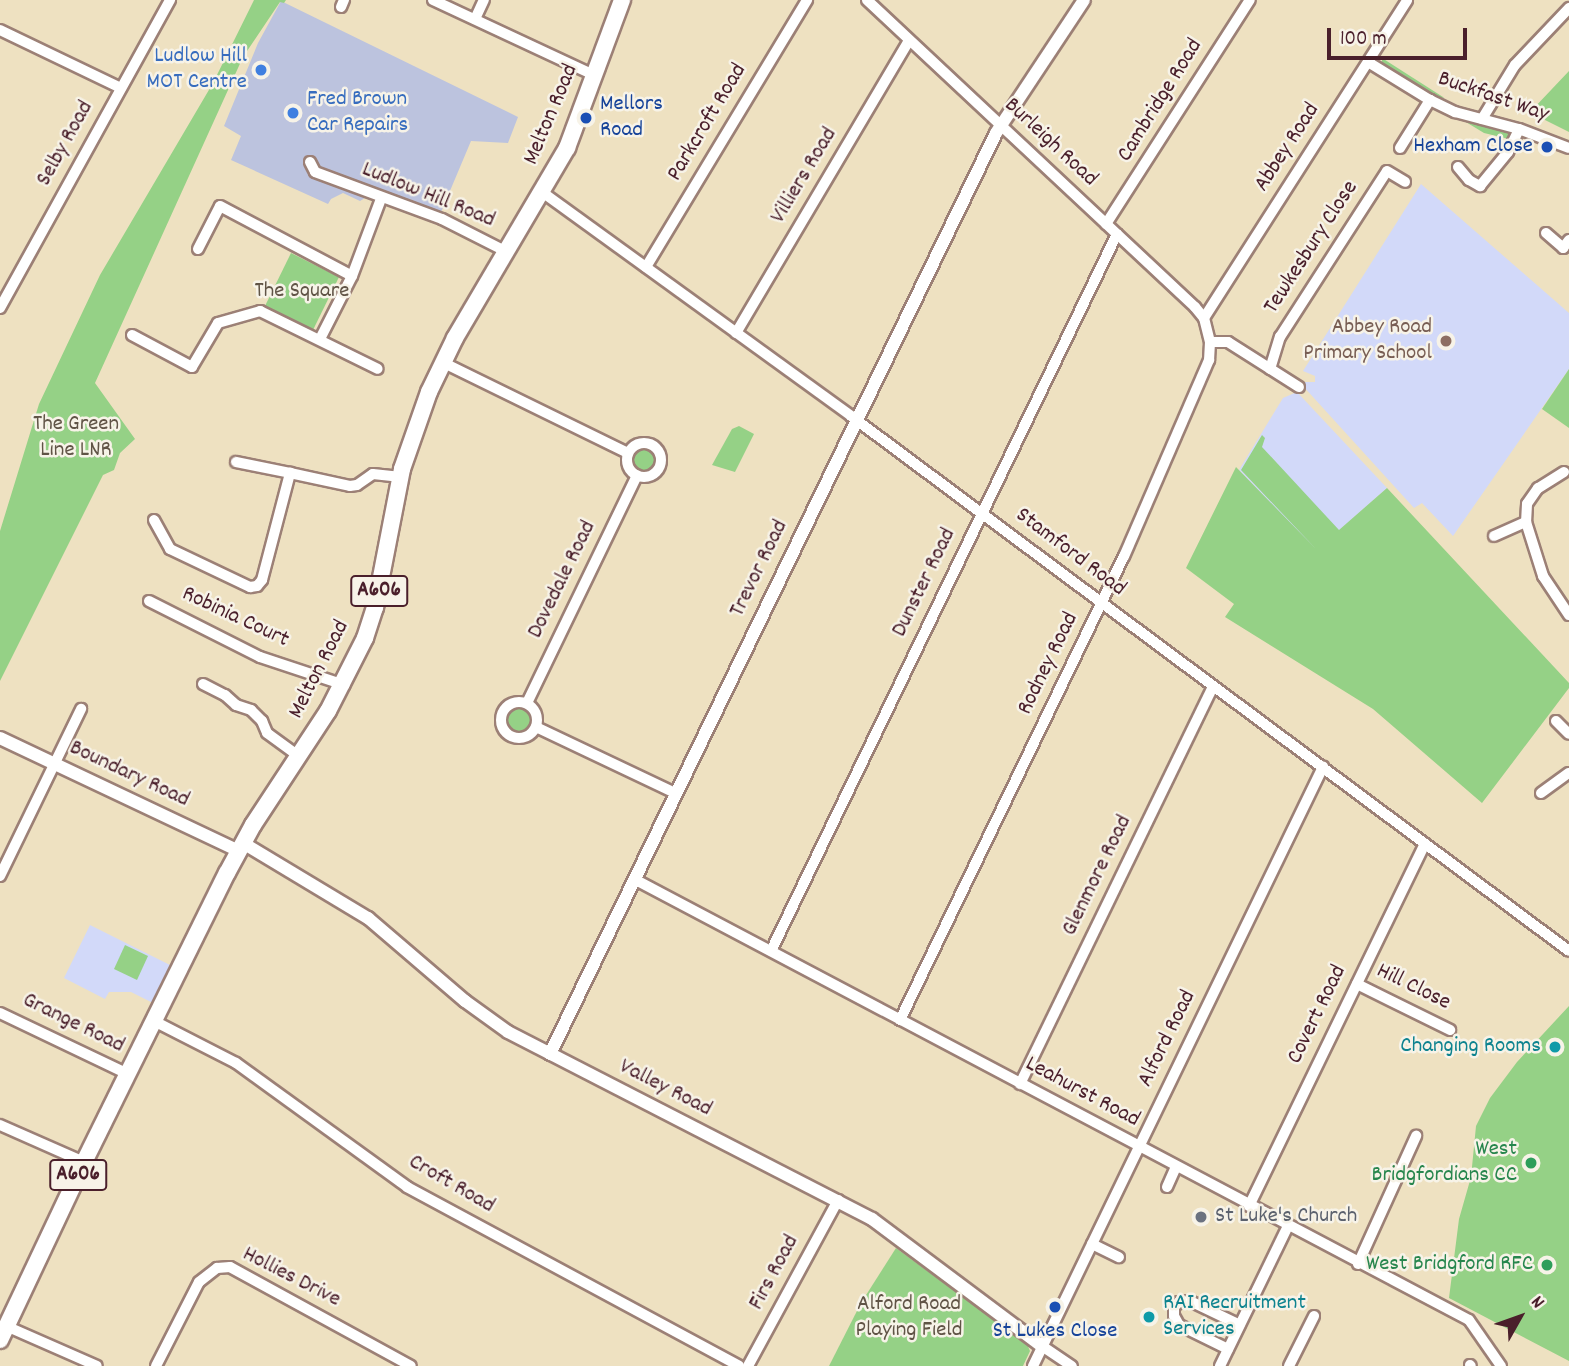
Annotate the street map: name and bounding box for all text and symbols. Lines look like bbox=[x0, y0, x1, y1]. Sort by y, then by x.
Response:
scale bar bbox=[1331, 14, 1471, 58]
text: 100 m bbox=[1340, 25, 1387, 55]
street label: Cambridge Road bbox=[1112, 34, 1210, 168]
place label: Ludlow Hill MOT Centre bbox=[147, 43, 247, 97]
street label: Parkcroft Road bbox=[662, 59, 754, 187]
street label: Melton Road bbox=[518, 61, 586, 169]
marker: Ludlow Hill MOT Centre bbox=[253, 62, 269, 78]
street label: Buckfast Way bbox=[1434, 66, 1552, 130]
place label: Fred Brown Car Repairs bbox=[307, 86, 408, 140]
place label: Mellors Road bbox=[600, 91, 663, 145]
street label: Burleigh Road bbox=[997, 93, 1103, 193]
street label: Selby Road bbox=[31, 97, 101, 191]
street label: Abbey Road bbox=[1249, 98, 1327, 198]
marker: Fred Brown Car Repairs bbox=[285, 105, 301, 121]
marker: Mellors Road bbox=[578, 110, 594, 126]
street label: Villiers Road bbox=[766, 123, 844, 229]
place label: Hexham Close bbox=[1413, 133, 1533, 161]
marker: Hexham Close bbox=[1539, 139, 1555, 155]
street label: Ludlow Hill Road bbox=[357, 157, 499, 235]
street label: Tewkesbury Close bbox=[1259, 176, 1365, 320]
park label: The Square bbox=[255, 278, 349, 306]
place label: Abbey Road Primary School bbox=[1303, 314, 1432, 368]
marker: Abbey Road Primary School bbox=[1438, 333, 1454, 349]
park label: The Green Line LNR bbox=[33, 411, 119, 465]
street label: Stamford Road bbox=[1009, 503, 1131, 603]
street label: Trevor Road bbox=[725, 516, 795, 622]
street label: Dovedale Road bbox=[523, 517, 603, 643]
street label: Dunster Road bbox=[887, 524, 963, 642]
road number: A606 bbox=[349, 574, 409, 608]
street label: Robinia Court bbox=[177, 581, 293, 655]
street label: Rodney Road bbox=[1012, 608, 1086, 720]
street label: Melton Road bbox=[283, 616, 357, 724]
street label: Boundary Road bbox=[65, 735, 193, 815]
street label: Glenmore Road bbox=[1057, 811, 1139, 941]
street label: Hill Close bbox=[1371, 958, 1455, 1018]
street label: Covert Road bbox=[1282, 961, 1354, 1069]
street label: Alford Road bbox=[1133, 986, 1203, 1092]
street label: Grange Road bbox=[18, 987, 128, 1061]
place label: Changing Rooms bbox=[1400, 1033, 1541, 1061]
marker: Changing Rooms bbox=[1547, 1039, 1563, 1055]
street label: Leahurst Road bbox=[1020, 1051, 1144, 1135]
street label: Valley Road bbox=[614, 1054, 716, 1124]
place label: West Bridgfordians CC bbox=[1372, 1136, 1517, 1190]
street label: Croft Road bbox=[403, 1149, 499, 1221]
marker: West Bridgfordians CC bbox=[1523, 1155, 1539, 1171]
road number: A606 bbox=[48, 1158, 108, 1192]
place label: St Luke's Church bbox=[1215, 1203, 1357, 1231]
marker: St Luke's Church bbox=[1193, 1209, 1209, 1225]
street label: Firs Road bbox=[744, 1231, 806, 1315]
street label: Hollies Drive bbox=[237, 1242, 345, 1314]
place label: West Bridgford RFC bbox=[1366, 1251, 1533, 1279]
marker: West Bridgford RFC bbox=[1539, 1257, 1555, 1273]
north arrow bbox=[1485, 1282, 1555, 1352]
place label: RAI Recruitment Services bbox=[1163, 1290, 1306, 1344]
park label: Alford Road Playing Field bbox=[855, 1291, 963, 1345]
text: N bbox=[1523, 1291, 1550, 1315]
marker: St Lukes Close bbox=[1047, 1299, 1063, 1315]
marker: RAI Recruitment Services bbox=[1141, 1309, 1157, 1325]
place label: St Lukes Close bbox=[993, 1318, 1117, 1346]

